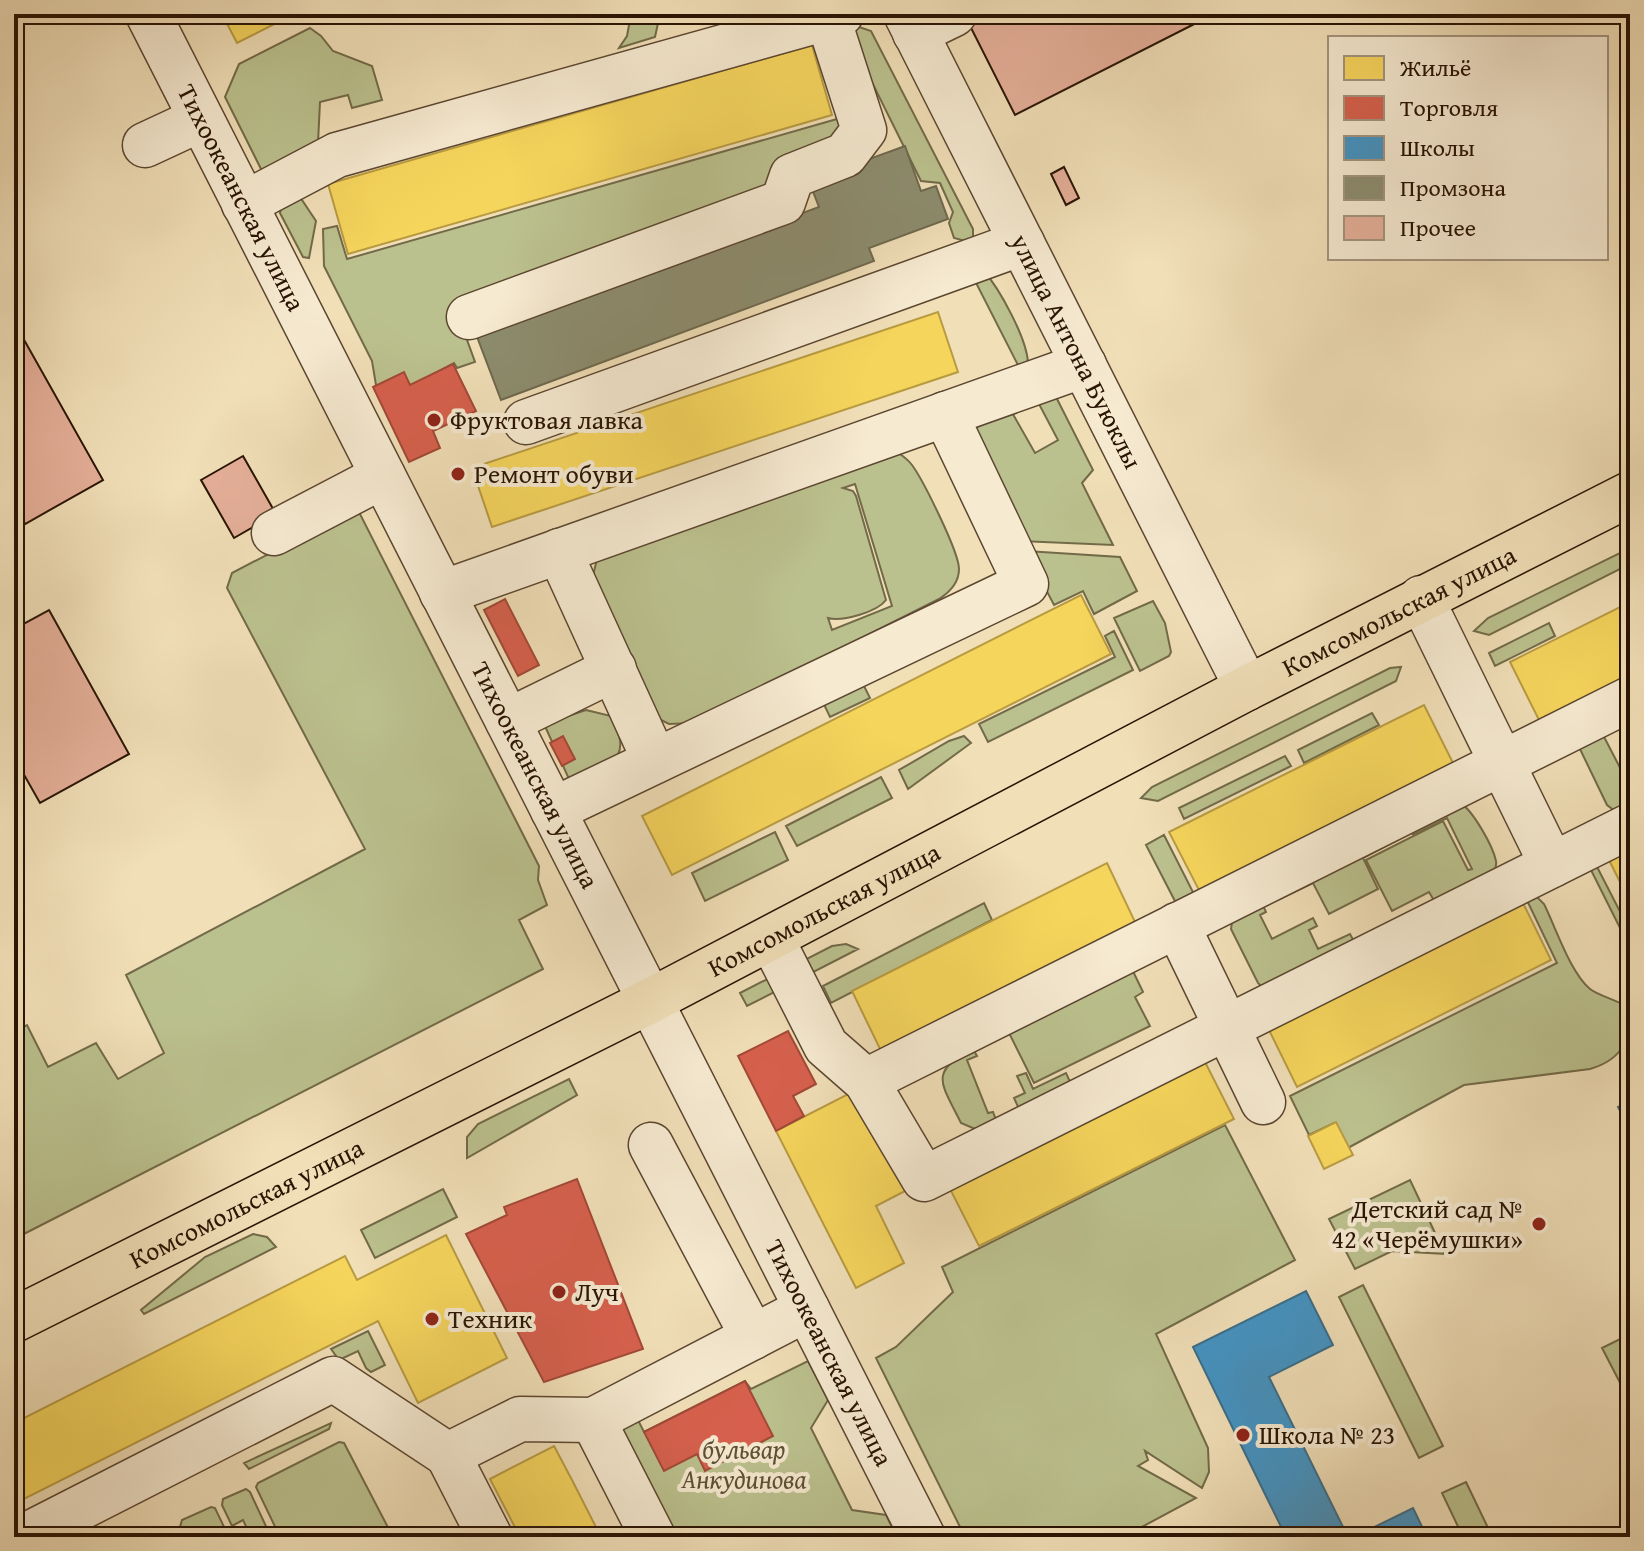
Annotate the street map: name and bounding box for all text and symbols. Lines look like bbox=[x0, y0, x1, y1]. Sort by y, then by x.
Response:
legend bbox=[1328, 36, 1608, 260]
text: Жильё bbox=[1399, 50, 1471, 85]
street label: Тихоокеанская улица bbox=[168, 77, 316, 318]
text: Торговля bbox=[1400, 90, 1498, 125]
text: Школы bbox=[1400, 130, 1475, 165]
text: Промзона bbox=[1400, 170, 1506, 205]
text: Прочее bbox=[1400, 210, 1476, 245]
street label: улица Антона Буюклы bbox=[1001, 226, 1153, 475]
place label: Фруктовая лавка bbox=[450, 400, 644, 439]
marker: Фруктовая лавка bbox=[425, 411, 443, 429]
place label: Ремонт обуви bbox=[474, 454, 633, 493]
marker: Ремонт обуви bbox=[449, 465, 467, 483]
street label: Комсомольская улица bbox=[1275, 535, 1523, 686]
street label: Тихоокеанская улица bbox=[462, 655, 610, 896]
street label: Комсомольская улица bbox=[701, 832, 948, 986]
street label: Комсомольская улица bbox=[122, 1127, 371, 1278]
place label: Детский сад № 42 «Черёмушки» bbox=[1332, 1189, 1523, 1258]
marker: Детский сад № 42 «Черёмушки» bbox=[1530, 1215, 1548, 1233]
street label: Тихоокеанская улица bbox=[756, 1232, 904, 1473]
place label: Луч bbox=[575, 1272, 619, 1311]
marker: Луч bbox=[550, 1283, 568, 1301]
place label: Техник bbox=[448, 1299, 533, 1338]
marker: Техник bbox=[423, 1310, 441, 1328]
place label: Школа № 23 bbox=[1259, 1415, 1395, 1454]
marker: Школа № 23 bbox=[1234, 1426, 1252, 1444]
park label: бульвар Анкудинова bbox=[680, 1429, 807, 1498]

